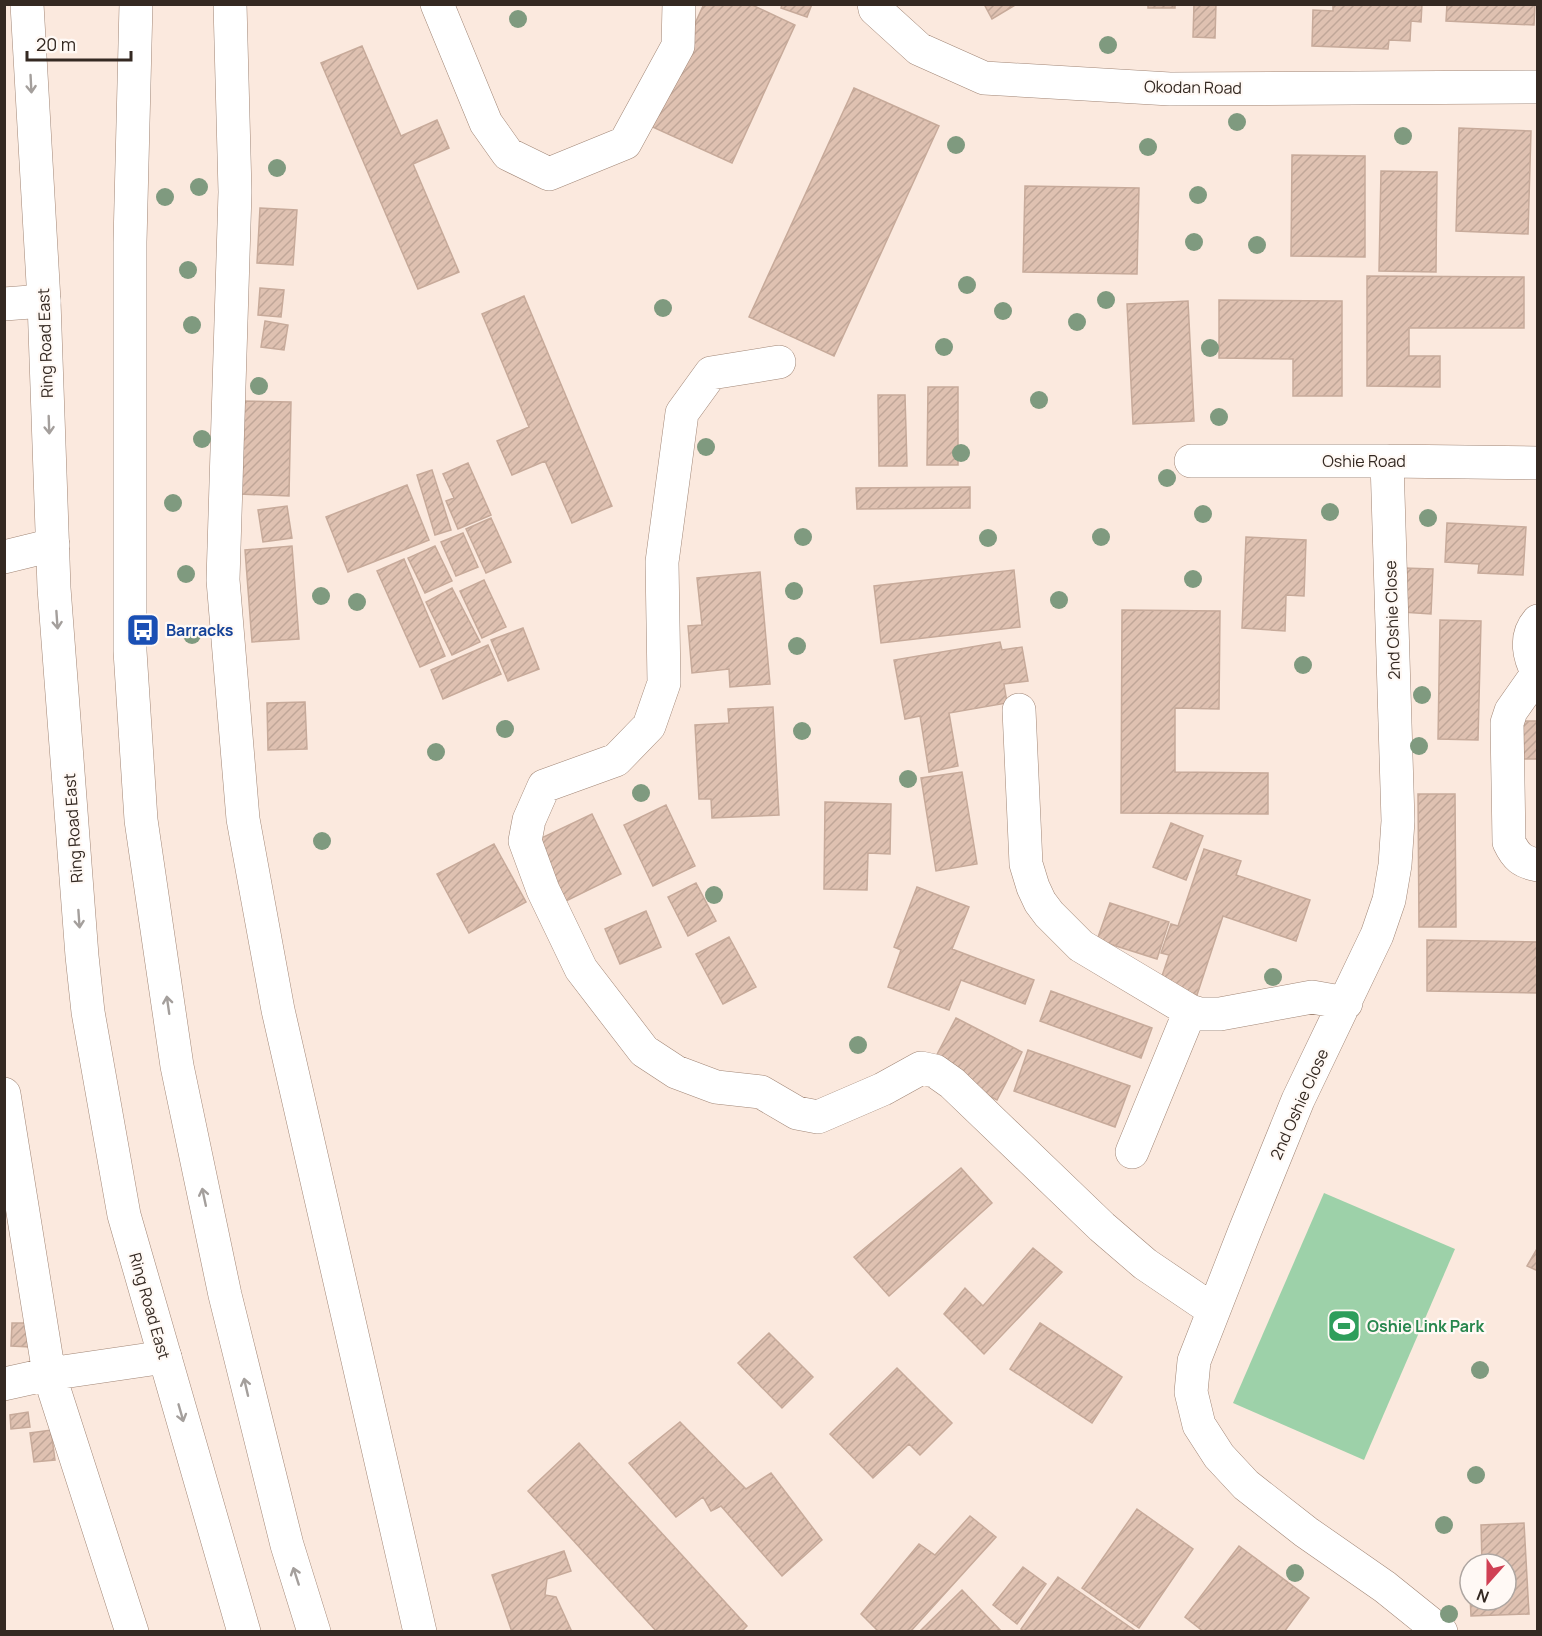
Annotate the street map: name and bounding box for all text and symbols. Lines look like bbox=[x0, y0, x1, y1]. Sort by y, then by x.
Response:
scale bar bbox=[27, 24, 130, 62]
text: 20 m bbox=[36, 32, 76, 56]
one-way arrow bbox=[26, 73, 37, 93]
street label: Okodan Road bbox=[1144, 75, 1242, 99]
street label: Ring Road East bbox=[32, 288, 58, 398]
one-way arrow bbox=[43, 415, 54, 435]
street label: Oshie Road bbox=[1322, 450, 1406, 472]
street label: 2nd Oshie Close bbox=[1379, 560, 1405, 680]
one-way arrow bbox=[52, 610, 63, 630]
bus stop icon: Barracks bbox=[125, 612, 161, 648]
place label: Barracks bbox=[166, 619, 234, 641]
street label: Ring Road East bbox=[58, 772, 88, 884]
one-way arrow bbox=[74, 909, 85, 929]
one-way arrow bbox=[163, 996, 174, 1016]
street label: 2nd Oshie Close bbox=[1265, 1045, 1333, 1163]
one-way arrow bbox=[198, 1188, 209, 1207]
street label: Ring Road East bbox=[124, 1250, 176, 1362]
sports icon: Oshie Link Park bbox=[1326, 1308, 1362, 1344]
place label: Oshie Link Park bbox=[1367, 1315, 1484, 1337]
one-way arrow bbox=[240, 1378, 252, 1397]
one-way arrow bbox=[175, 1403, 187, 1422]
north arrow bbox=[1458, 1552, 1518, 1612]
one-way arrow bbox=[290, 1567, 301, 1586]
text: N bbox=[1473, 1584, 1492, 1608]

